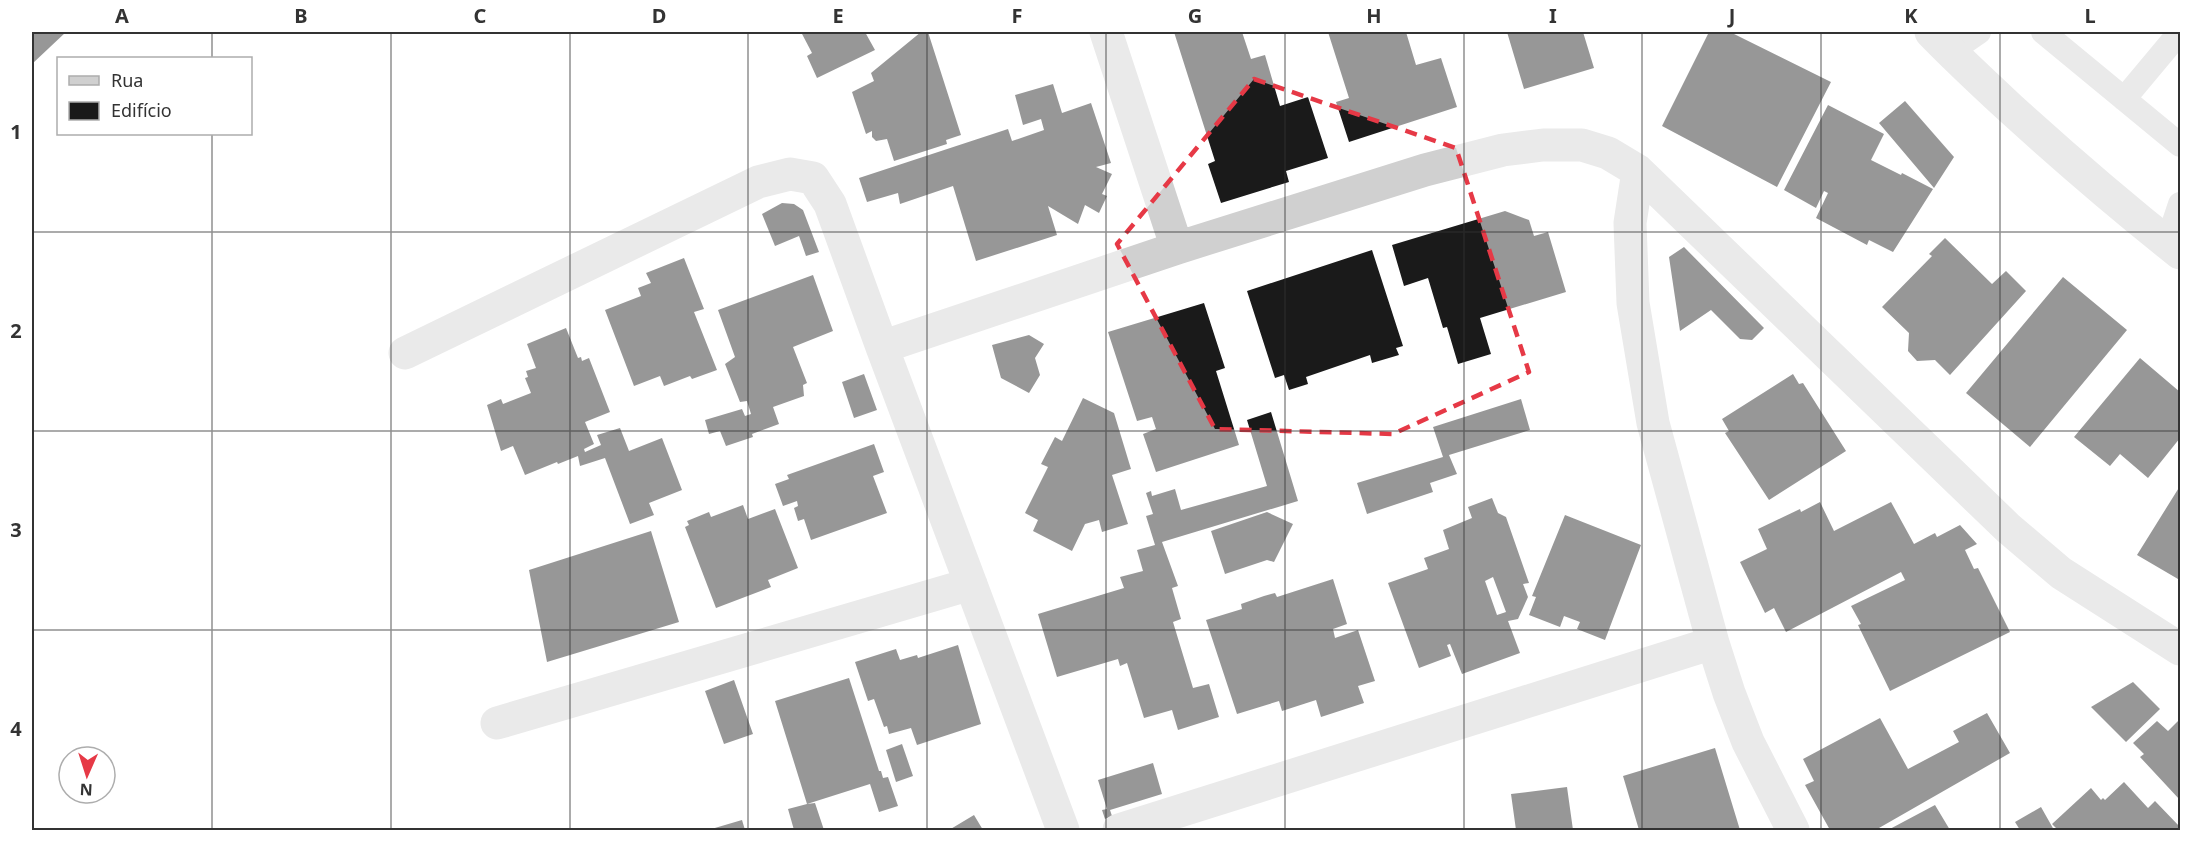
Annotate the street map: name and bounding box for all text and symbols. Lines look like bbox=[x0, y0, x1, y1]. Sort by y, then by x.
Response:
text: A bbox=[115, 2, 129, 29]
text: B bbox=[294, 2, 308, 29]
text: C bbox=[474, 2, 487, 29]
text: D bbox=[652, 2, 666, 29]
text: E bbox=[832, 2, 844, 29]
text: F bbox=[1012, 2, 1022, 29]
text: G bbox=[1188, 2, 1202, 29]
text: H bbox=[1366, 2, 1382, 29]
text: I bbox=[1549, 2, 1557, 29]
text: J bbox=[1727, 2, 1735, 29]
text: K bbox=[1904, 2, 1918, 29]
text: L bbox=[2084, 2, 2096, 29]
legend bbox=[57, 57, 252, 135]
text: Rua bbox=[111, 68, 143, 92]
text: Edifício bbox=[111, 98, 172, 122]
text: 1 bbox=[10, 118, 22, 145]
text: 2 bbox=[10, 317, 22, 344]
text: 3 bbox=[10, 516, 22, 543]
text: 4 bbox=[10, 715, 22, 742]
north arrow bbox=[57, 745, 117, 805]
text: N bbox=[79, 779, 93, 801]

